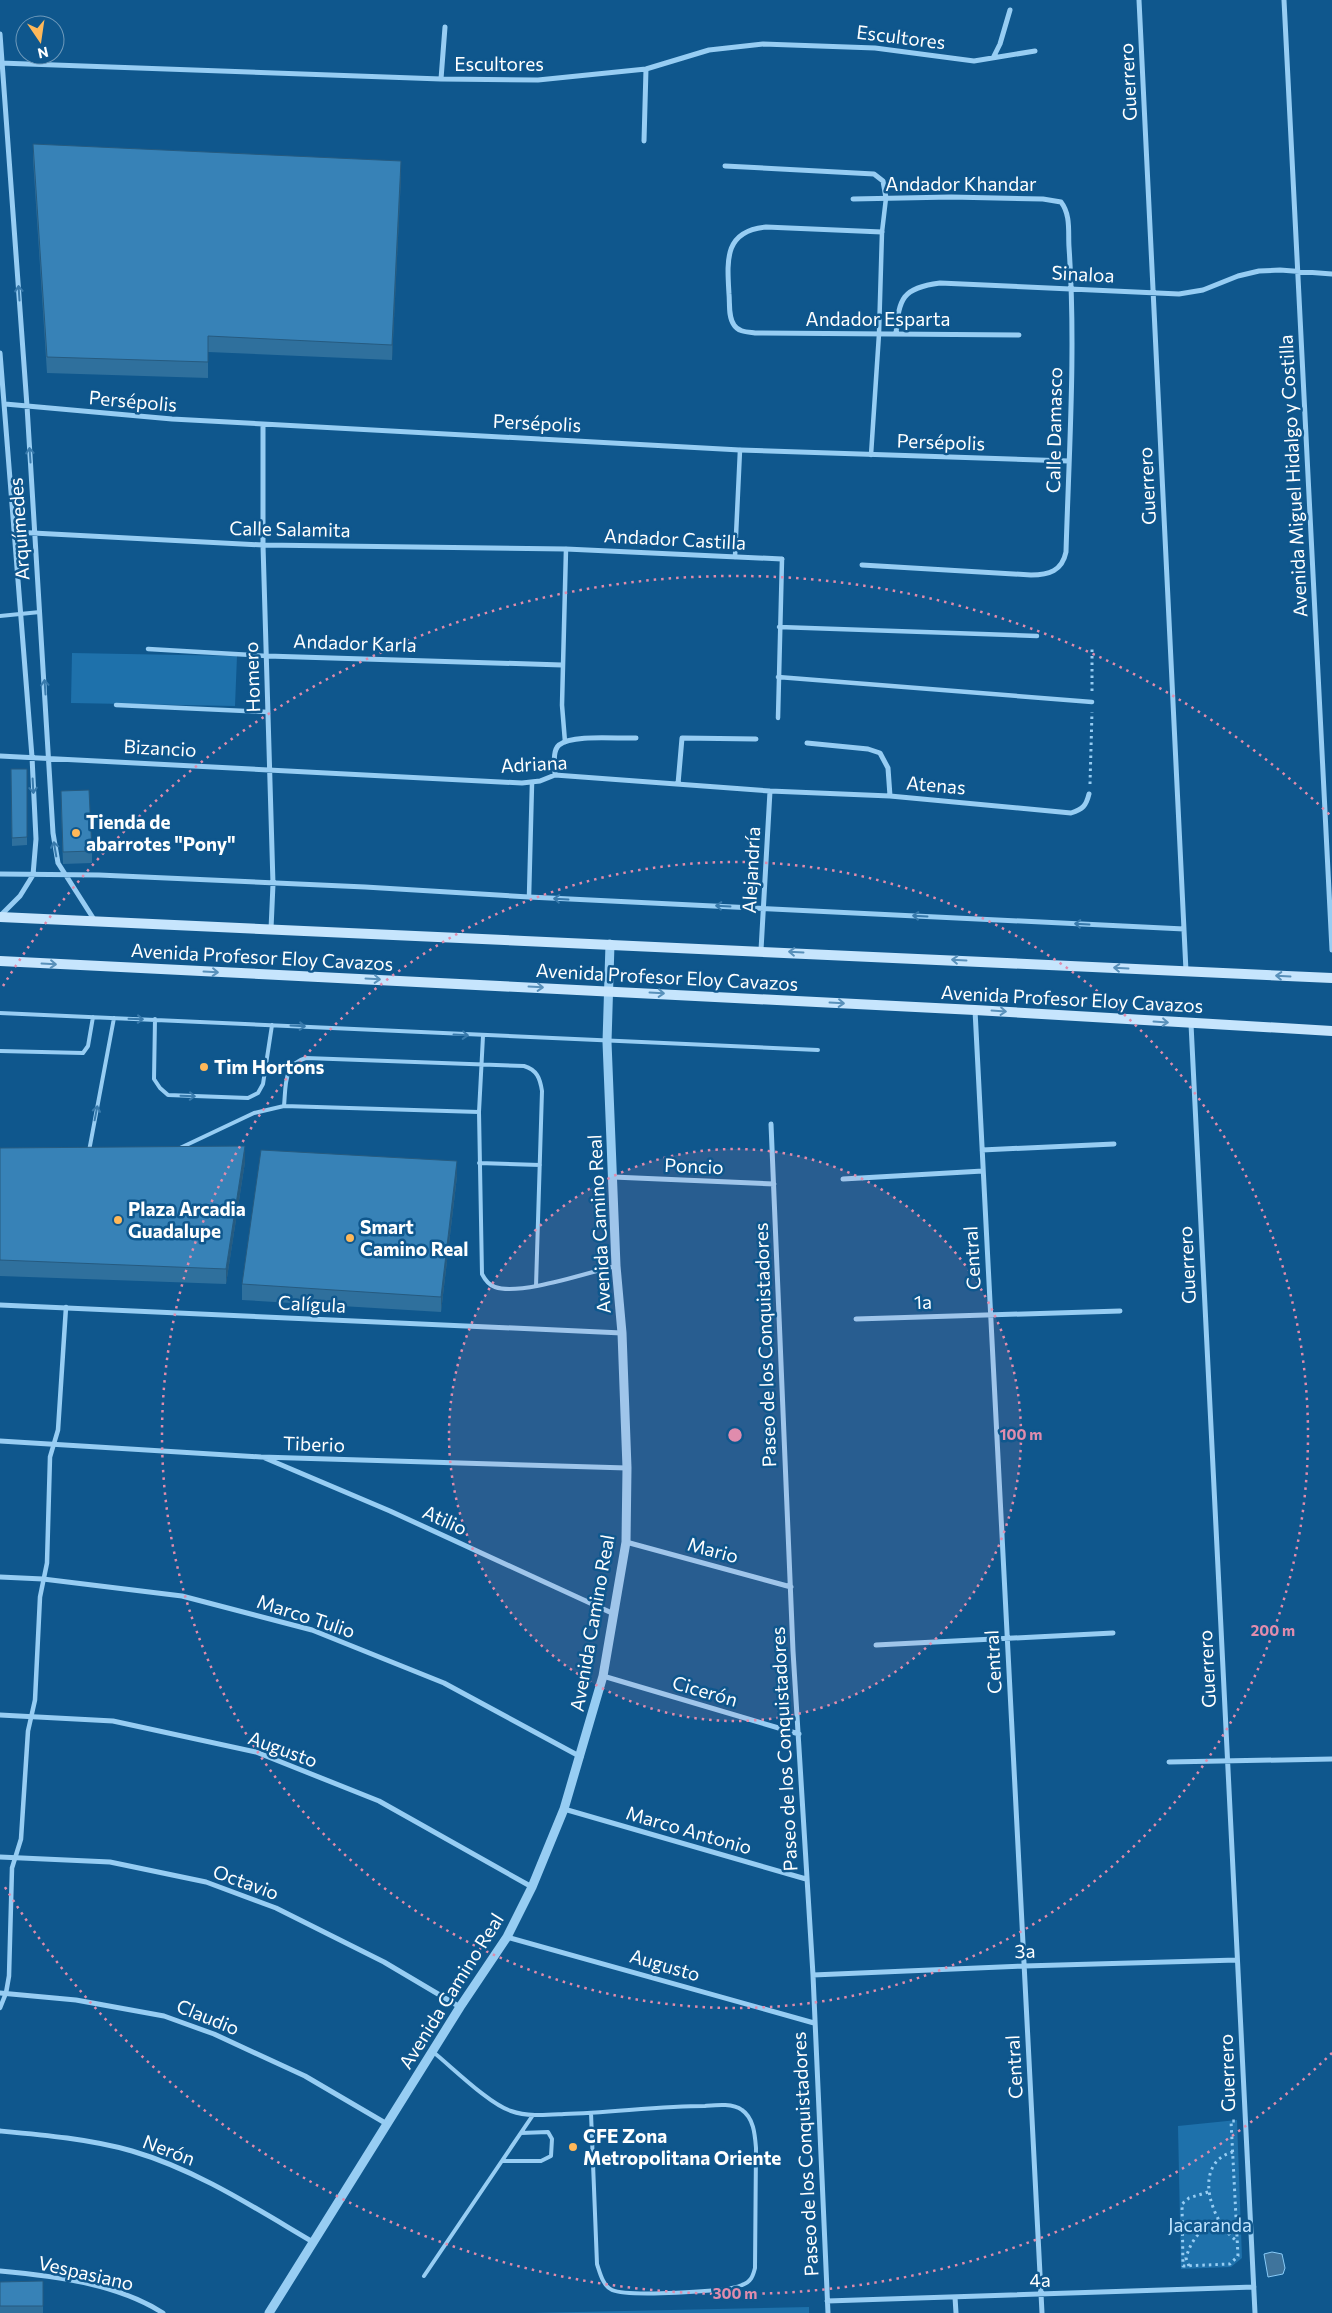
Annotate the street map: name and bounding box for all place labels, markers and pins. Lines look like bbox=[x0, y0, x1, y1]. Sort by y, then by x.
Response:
place label: Tienda de abarrotes "Pony" bbox=[86, 810, 236, 855]
marker: Tienda de abarrotes "Pony" bbox=[70, 827, 82, 839]
place label: Tim Hortons bbox=[214, 1055, 325, 1078]
marker: Tim Hortons bbox=[198, 1061, 210, 1073]
place label: Plaza Arcadia Guadalupe bbox=[128, 1197, 246, 1242]
marker: Plaza Arcadia Guadalupe bbox=[112, 1214, 124, 1226]
place label: Smart Camino Real bbox=[360, 1215, 469, 1260]
marker: Smart Camino Real bbox=[344, 1232, 356, 1244]
centre of rings bbox=[726, 1426, 744, 1444]
place label: CFE Zona Metropolitana Oriente bbox=[583, 2124, 781, 2169]
marker: CFE Zona Metropolitana Oriente bbox=[567, 2141, 579, 2153]

